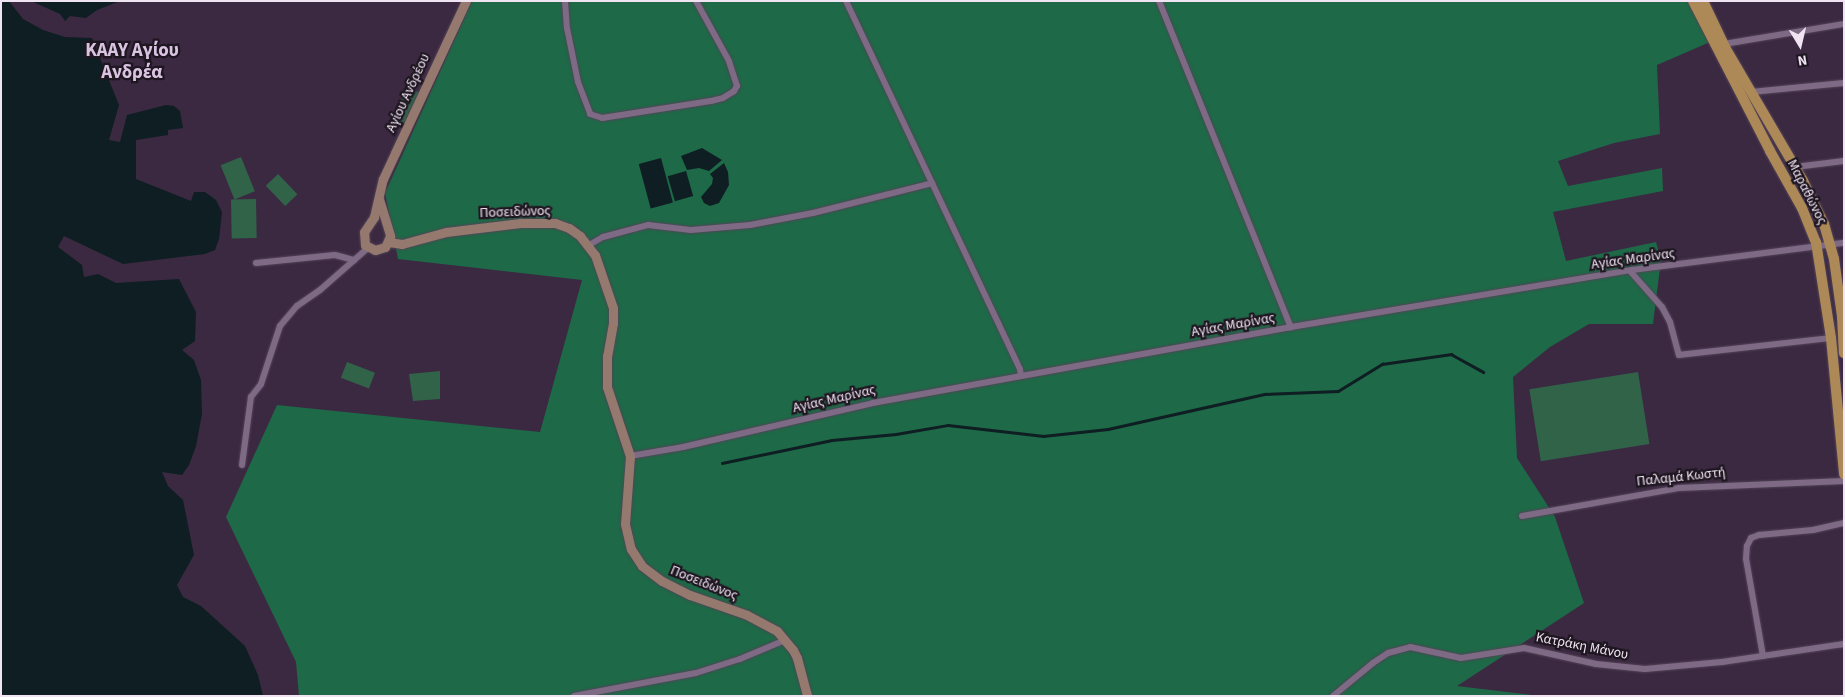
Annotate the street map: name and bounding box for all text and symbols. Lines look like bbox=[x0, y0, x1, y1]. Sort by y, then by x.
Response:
north arrow bbox=[1775, 20, 1825, 70]
district label: ΚΑΑΥ Αγίου Ανδρέα bbox=[85, 40, 179, 84]
text: N bbox=[1796, 49, 1809, 70]
street label: Αγίου Ανδρέου bbox=[382, 51, 434, 135]
street label: Μαραθώνος bbox=[1784, 157, 1830, 227]
street label: Ποσειδώνος bbox=[479, 202, 551, 222]
street label: Αγίας Μαρίνας bbox=[1590, 245, 1676, 273]
street label: Αγίας Μαρίνας bbox=[1190, 309, 1276, 341]
street label: Αγίας Μαρίνας bbox=[791, 381, 877, 417]
street label: Παλαμά Κωστή bbox=[1636, 464, 1726, 490]
street label: Ποσειδώνος bbox=[668, 562, 740, 604]
street label: Κατράκη Μάνου bbox=[1534, 629, 1630, 663]

